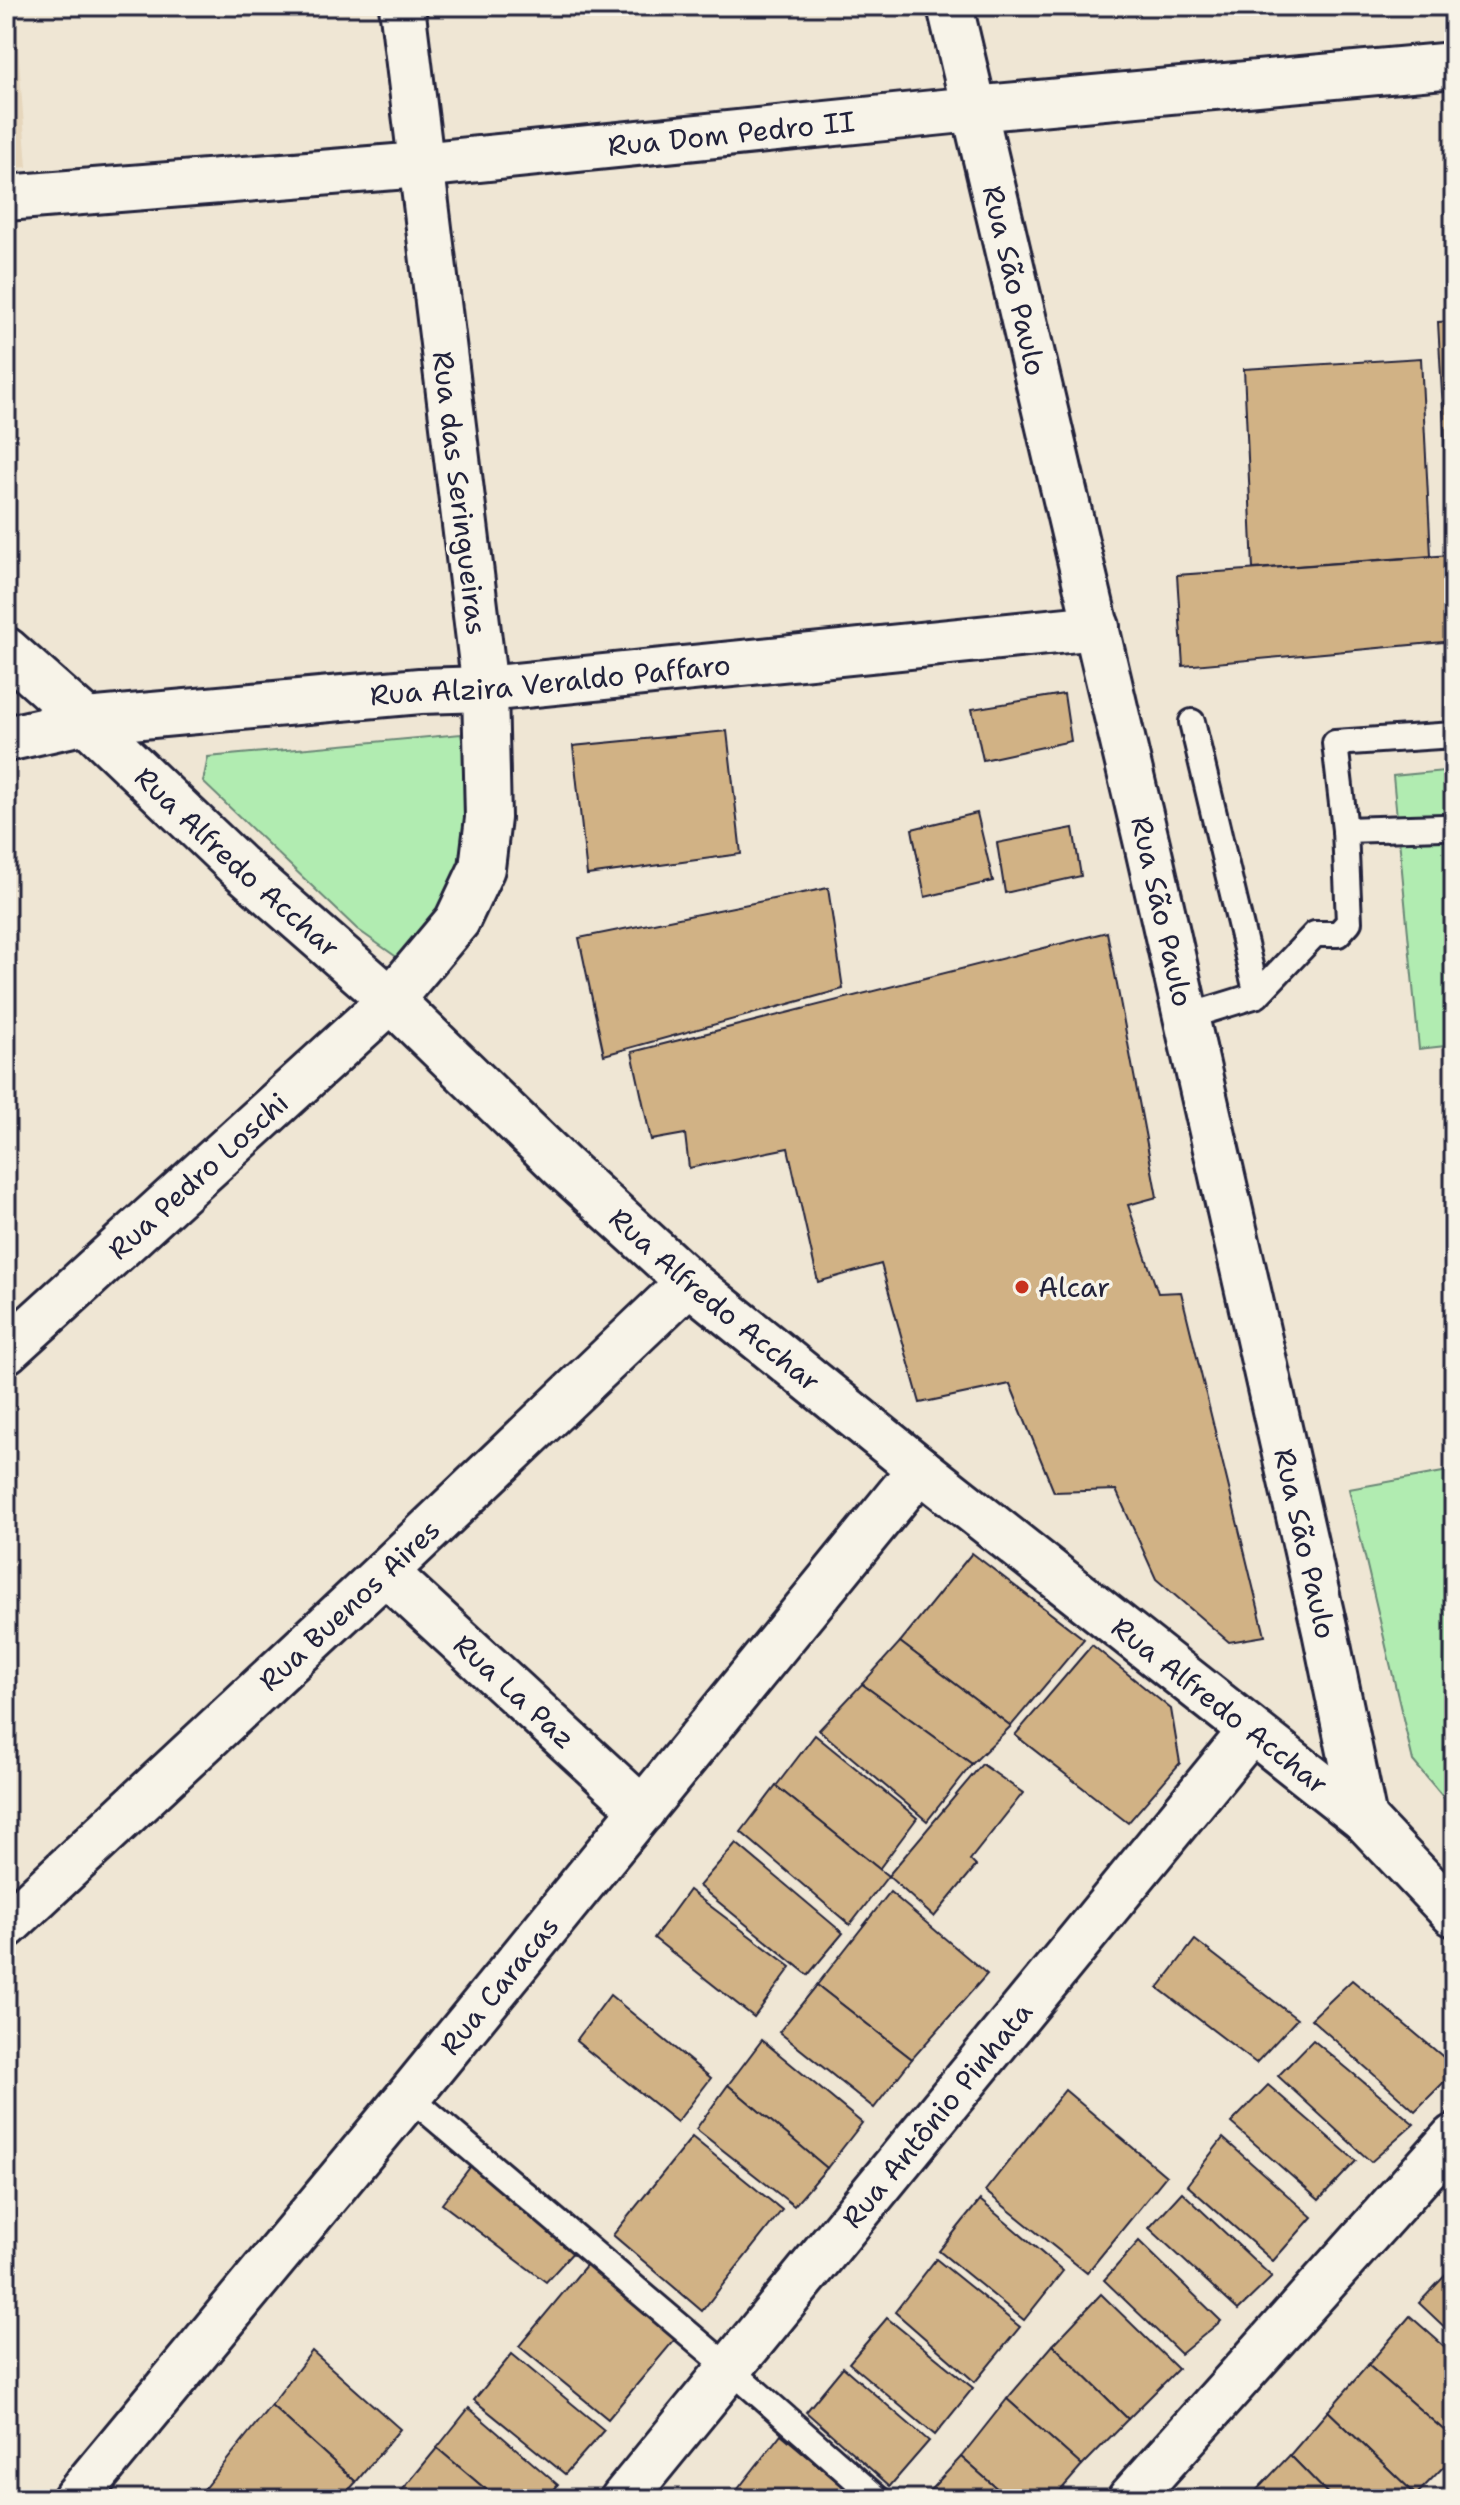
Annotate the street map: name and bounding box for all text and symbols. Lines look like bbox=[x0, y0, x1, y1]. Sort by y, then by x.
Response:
street label: Rua Dom Pedro II bbox=[606, 102, 856, 165]
street label: Rua São Paulo bbox=[974, 182, 1055, 379]
street label: Rua das Seringueiras bbox=[424, 349, 496, 637]
street label: Rua Alzira Veraldo Paffaro bbox=[368, 645, 732, 714]
street label: Rua Alfredo Acchar bbox=[126, 758, 348, 966]
street label: Rua São Paulo bbox=[1122, 813, 1202, 1010]
street label: Rua Pedro Loschi bbox=[100, 1084, 296, 1268]
street label: Rua Alfredo Acchar bbox=[601, 1199, 829, 1400]
place label: Alcar bbox=[1038, 1268, 1110, 1306]
marker: Alcar bbox=[1013, 1278, 1031, 1296]
street label: Rua São Paulo bbox=[1265, 1445, 1345, 1642]
street label: Rua Buenos Aires bbox=[251, 1511, 448, 1699]
street label: Rua Alfredo Acchar bbox=[1104, 1608, 1336, 1803]
street label: Rua La Paz bbox=[445, 1626, 583, 1757]
street label: Rua Caracas bbox=[431, 1908, 567, 2063]
street label: Rua Antônio Pinhata bbox=[833, 1994, 1041, 2236]

